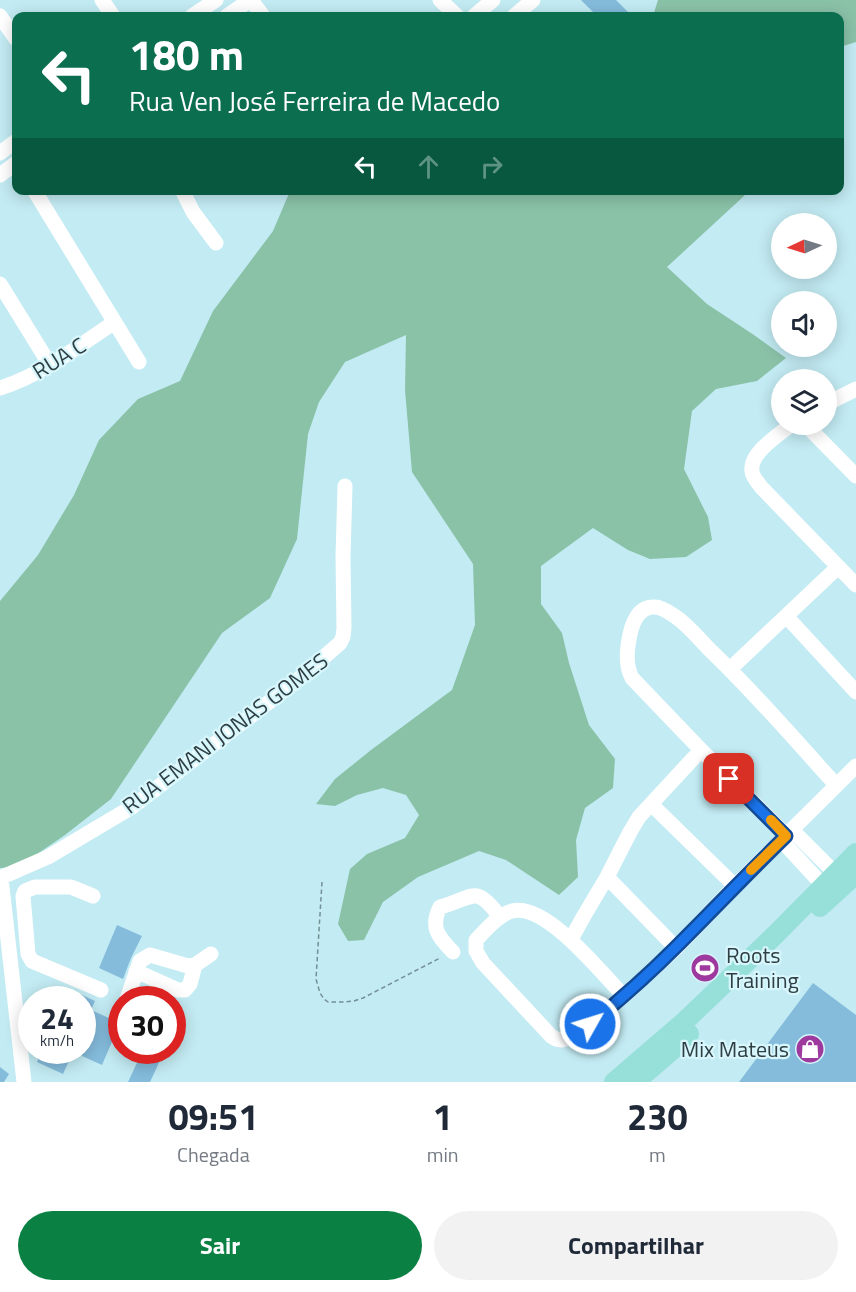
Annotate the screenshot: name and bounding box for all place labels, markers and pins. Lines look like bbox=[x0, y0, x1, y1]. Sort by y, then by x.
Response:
pin bbox=[703, 753, 754, 804]
place label: Roots Training bbox=[726, 938, 799, 997]
sports icon: Roots Training bbox=[689, 952, 721, 984]
place label: Mix Mateus bbox=[681, 1032, 789, 1066]
shop icon: Mix Mateus bbox=[794, 1033, 826, 1065]

